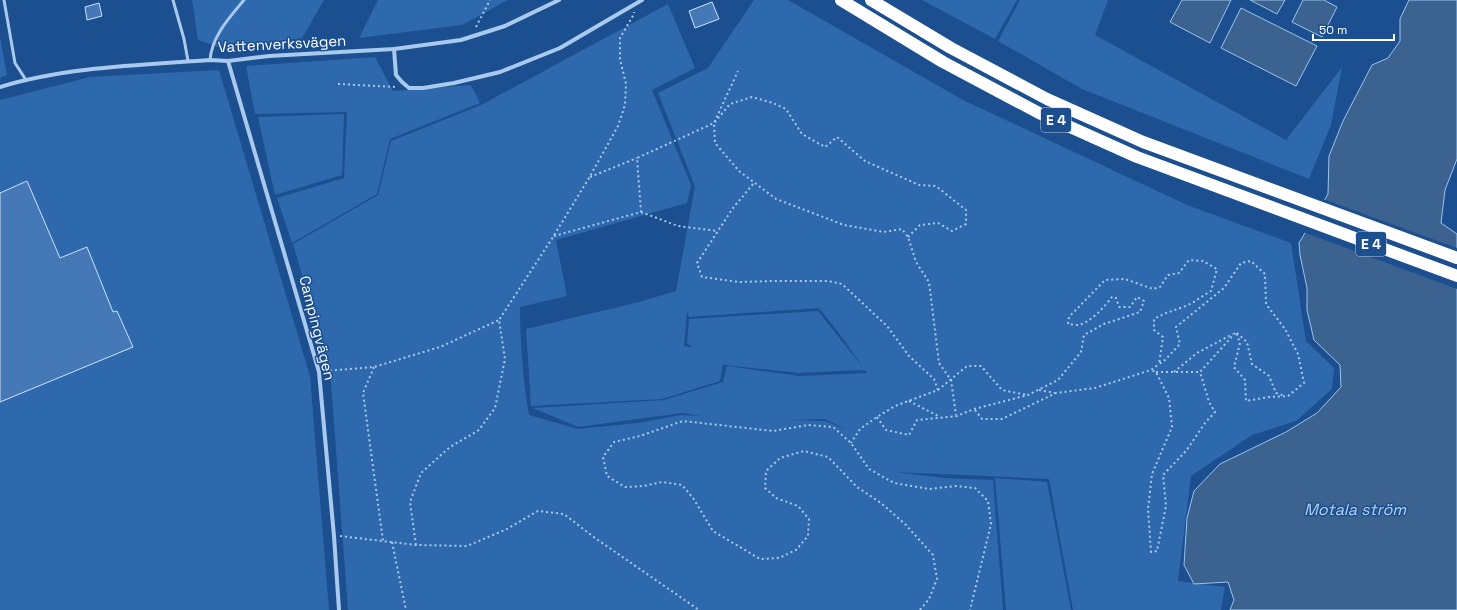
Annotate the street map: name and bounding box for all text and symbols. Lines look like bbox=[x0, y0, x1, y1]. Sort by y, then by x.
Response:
scale bar bbox=[1313, 16, 1394, 42]
text: 50 m bbox=[1319, 22, 1347, 38]
street label: Vattenverksvägen bbox=[217, 31, 347, 56]
road number: E 4 bbox=[1041, 108, 1071, 132]
road number: E 4 bbox=[1356, 232, 1386, 256]
street label: Campingvägen bbox=[295, 274, 340, 382]
water label: Motala ström bbox=[1304, 499, 1407, 520]

